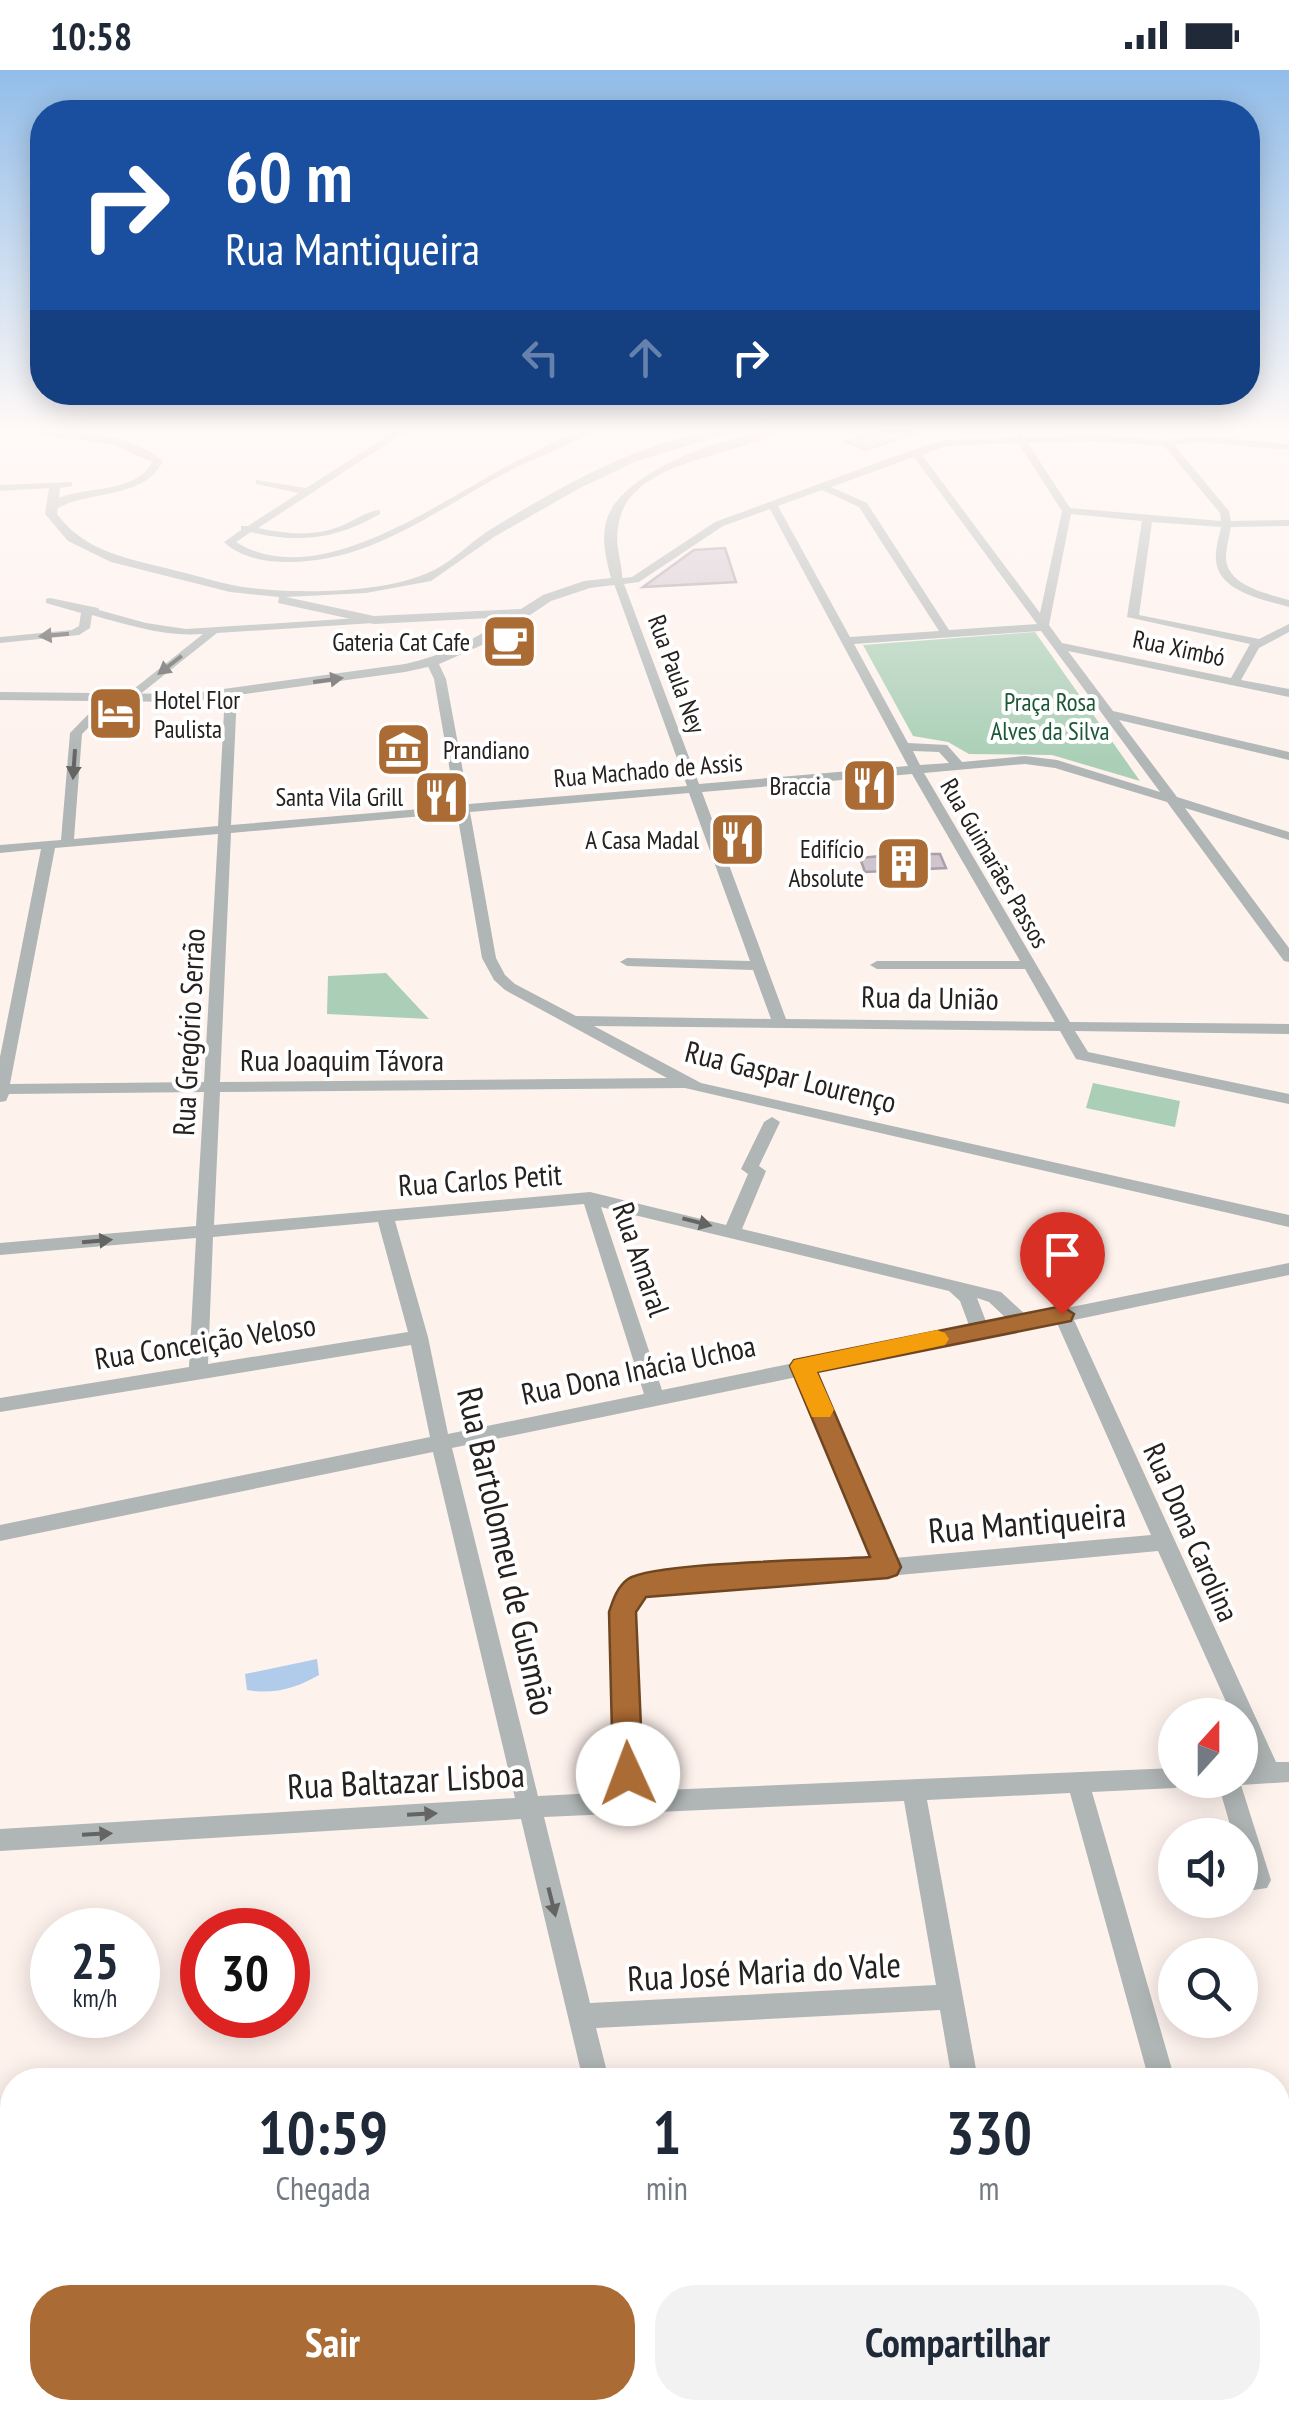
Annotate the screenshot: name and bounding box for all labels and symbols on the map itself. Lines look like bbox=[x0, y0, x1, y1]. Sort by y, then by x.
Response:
street label: Rua Paula Ney bbox=[641, 611, 713, 738]
cafe icon: Gateria Cat Cafe bbox=[479, 612, 539, 672]
street label: Rua Ximbó bbox=[1130, 623, 1228, 673]
place label: Gateria Cat Cafe bbox=[332, 626, 470, 658]
one-way arrow bbox=[38, 628, 70, 644]
one-way arrow bbox=[157, 655, 183, 675]
one-way arrow bbox=[313, 672, 344, 688]
hotel icon: Hotel Flor Paulista bbox=[85, 684, 145, 744]
place label: Hotel Flor Paulista bbox=[154, 684, 240, 745]
park label: Praça Rosa Alves da Silva bbox=[990, 686, 1110, 747]
museum icon: Prandiano bbox=[374, 720, 434, 780]
place label: Prandiano bbox=[443, 734, 529, 766]
street label: Rua Machado de Assis bbox=[552, 746, 744, 794]
one-way arrow bbox=[65, 748, 81, 780]
restaurant icon: Braccia bbox=[840, 756, 900, 816]
restaurant icon: Santa Vila Grill bbox=[412, 767, 472, 827]
place label: Braccia bbox=[770, 770, 831, 802]
street label: Rua Guimarães Passos bbox=[933, 772, 1057, 954]
place label: Santa Vila Grill bbox=[275, 781, 403, 813]
restaurant icon: A Casa Madal bbox=[708, 810, 768, 870]
place label: A Casa Madal bbox=[585, 824, 699, 856]
place label: Edifício Absolute bbox=[788, 833, 864, 894]
building icon: Edifício Absolute bbox=[873, 833, 933, 893]
street label: Rua Gregório Serrão bbox=[163, 927, 213, 1137]
street label: Rua da União bbox=[861, 976, 999, 1018]
street label: Rua Gaspar Lourenço bbox=[681, 1031, 901, 1121]
street label: Rua Joaquim Távora bbox=[240, 1040, 444, 1079]
street label: Rua Carlos Petit bbox=[397, 1154, 564, 1204]
street label: Rua Amaral bbox=[604, 1197, 680, 1321]
pin bbox=[1020, 1212, 1105, 1315]
one-way arrow bbox=[682, 1215, 713, 1231]
one-way arrow bbox=[82, 1232, 114, 1248]
street label: Rua Conceição Veloso bbox=[92, 1304, 318, 1378]
street label: Rua Dona Inácia Uchoa bbox=[517, 1325, 759, 1413]
street label: Rua Bartolomeu de Gusmão bbox=[447, 1383, 567, 1719]
street label: Rua Dona Carolina bbox=[1135, 1437, 1249, 1627]
street label: Rua Mantiqueira bbox=[926, 1490, 1128, 1554]
north arrow bbox=[1158, 1698, 1258, 1798]
position arrow bbox=[576, 1722, 680, 1826]
street label: Rua Baltazar Lisboa bbox=[286, 1751, 526, 1809]
one-way arrow bbox=[406, 1806, 438, 1822]
one-way arrow bbox=[82, 1826, 114, 1842]
one-way arrow bbox=[545, 1887, 561, 1918]
speed limit sign: 30 bbox=[180, 1908, 310, 2038]
street label: Rua José Maria do Vale bbox=[626, 1941, 902, 2001]

